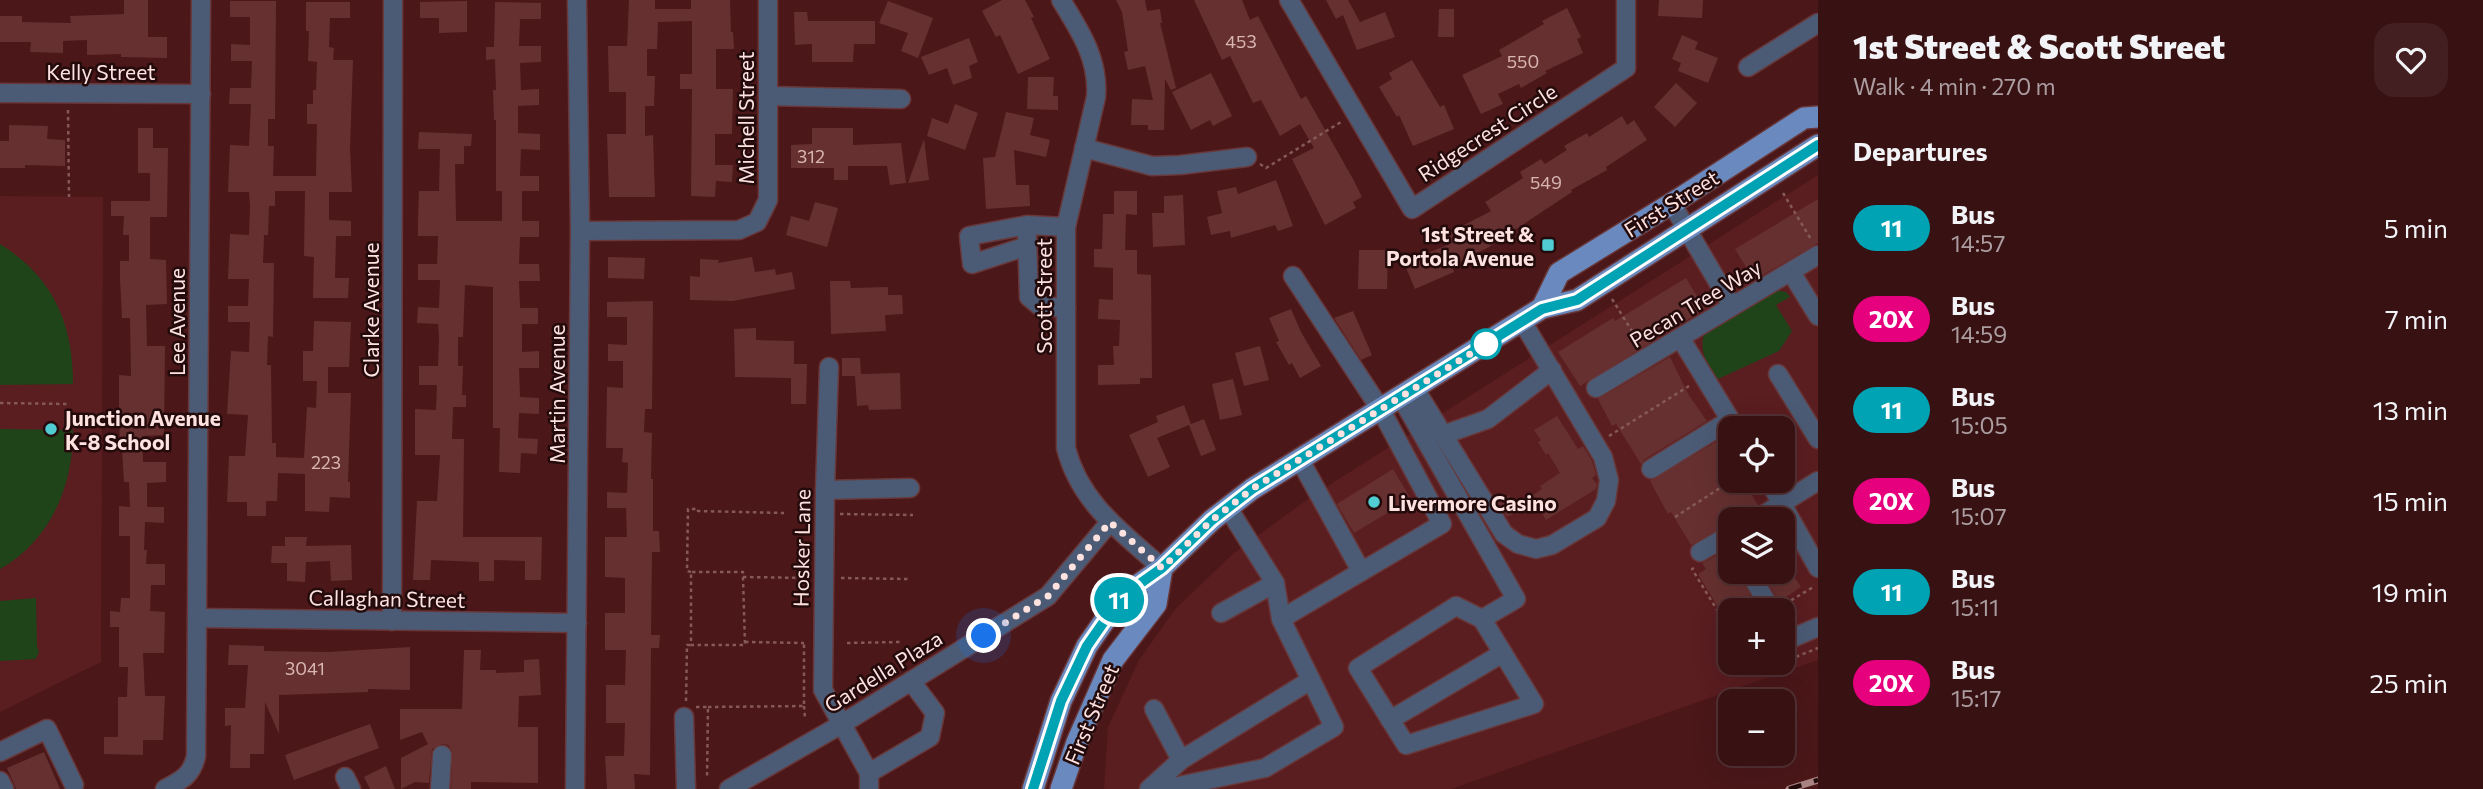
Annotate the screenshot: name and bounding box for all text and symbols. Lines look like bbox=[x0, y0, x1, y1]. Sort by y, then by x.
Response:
button: heart bbox=[2374, 23, 2448, 97]
text: 1st Street & Scott Street bbox=[1853, 25, 2225, 66]
house number: 453 bbox=[1225, 30, 1257, 52]
house number: 550 bbox=[1507, 50, 1539, 72]
street label: Michell Street bbox=[733, 51, 758, 185]
street label: Kelly Street bbox=[46, 59, 156, 84]
text: Walk · 4 min · 270 m bbox=[1853, 72, 2056, 100]
street label: Ridgecrest Circle bbox=[1413, 78, 1561, 186]
text: Departures bbox=[1853, 135, 1988, 166]
house number: 312 bbox=[797, 145, 825, 167]
street label: First Street bbox=[1619, 164, 1723, 242]
house number: 549 bbox=[1530, 171, 1562, 193]
text: Bus bbox=[1951, 198, 1995, 229]
text: 5 min bbox=[2384, 212, 2448, 243]
text: 11 bbox=[1881, 213, 1902, 242]
place label: 1st Street & Portola Avenue bbox=[1386, 221, 1534, 270]
text: 14:57 bbox=[1951, 229, 2005, 257]
marker: 1st Street & Portola Avenue bbox=[1540, 237, 1556, 253]
street label: Scott Street bbox=[1031, 238, 1056, 354]
street label: Clarke Avenue bbox=[358, 242, 383, 378]
street label: Pecan Tree Way bbox=[1625, 254, 1765, 352]
street label: Lee Avenue bbox=[164, 268, 189, 376]
text: Bus bbox=[1951, 289, 1995, 320]
text: 7 min bbox=[2385, 303, 2448, 334]
text: 20X bbox=[1869, 304, 1914, 333]
text: 14:59 bbox=[1951, 320, 2007, 348]
street label: Martin Avenue bbox=[544, 324, 569, 464]
unlabelled marker bbox=[1471, 329, 1501, 359]
text: Bus bbox=[1951, 380, 1995, 411]
text: 13 min bbox=[2373, 394, 2448, 425]
text: 11 bbox=[1881, 395, 1902, 424]
place label: Junction Avenue K-8 School bbox=[65, 405, 221, 454]
text: 15:05 bbox=[1951, 411, 2008, 439]
map controls bbox=[1718, 416, 1795, 766]
button: locate bbox=[1718, 416, 1795, 493]
marker: Junction Avenue K-8 School bbox=[43, 421, 59, 437]
house number: 223 bbox=[311, 451, 341, 473]
text: Bus bbox=[1951, 471, 1995, 502]
text: 15 min bbox=[2373, 485, 2448, 516]
text: 20X bbox=[1869, 486, 1914, 515]
street label: Hosker Lane bbox=[787, 489, 815, 607]
place label: Livermore Casino bbox=[1388, 490, 1557, 515]
marker: Livermore Casino bbox=[1366, 494, 1382, 510]
text: 15:07 bbox=[1951, 502, 2007, 530]
button: layers bbox=[1718, 507, 1795, 584]
text: Bus bbox=[1951, 562, 1995, 593]
text: 19 min bbox=[2372, 576, 2448, 607]
line badge: 11 bbox=[1088, 577, 1150, 623]
text: 11 bbox=[1881, 577, 1902, 606]
street label: Callaghan Street bbox=[308, 584, 466, 612]
text: 11 bbox=[1108, 585, 1130, 614]
text: 15:11 bbox=[1951, 593, 1999, 621]
button: + bbox=[1718, 598, 1795, 675]
your location bbox=[966, 618, 1001, 653]
street label: Gardella Plaza bbox=[819, 625, 947, 717]
text: Bus bbox=[1951, 653, 1995, 684]
house number: 3041 bbox=[285, 657, 325, 679]
street label: First Street bbox=[1059, 660, 1123, 768]
text: 25 min bbox=[2369, 667, 2448, 698]
text: 20X bbox=[1869, 668, 1914, 697]
text: 15:17 bbox=[1951, 684, 2001, 712]
button: − bbox=[1718, 689, 1795, 766]

